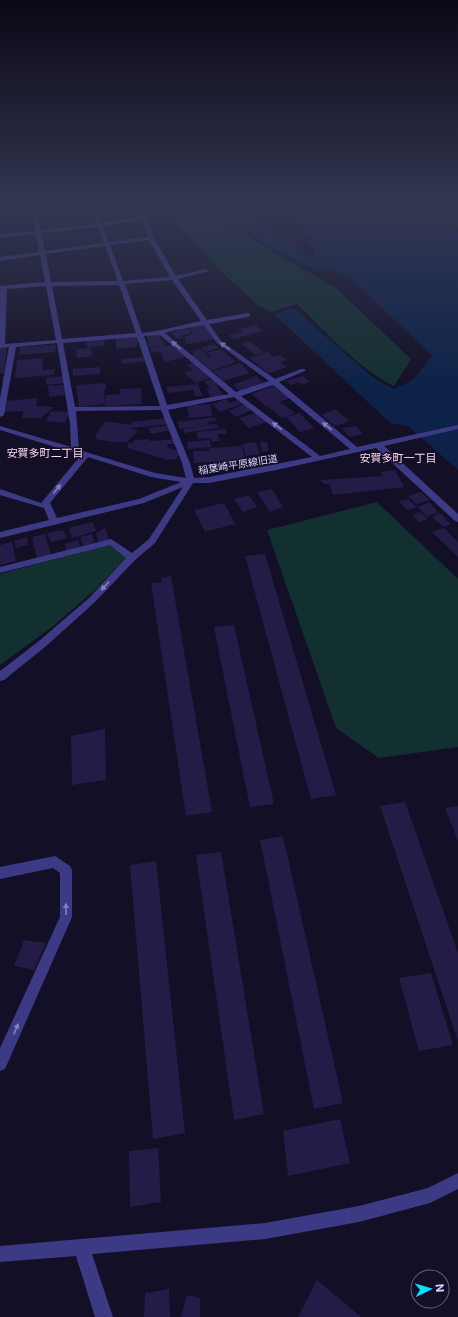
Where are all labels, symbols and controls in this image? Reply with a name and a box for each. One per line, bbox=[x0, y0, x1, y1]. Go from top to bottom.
one-way arrow bbox=[171, 341, 181, 350]
one-way arrow bbox=[219, 342, 230, 350]
one-way arrow bbox=[322, 421, 333, 430]
one-way arrow bbox=[272, 422, 283, 431]
district label: 安賀多町二丁目 bbox=[7, 446, 84, 460]
district label: 安賀多町一丁目 bbox=[360, 451, 437, 465]
street label: 稲葉崎平原線旧道 bbox=[198, 452, 278, 476]
one-way arrow bbox=[52, 484, 61, 495]
one-way arrow bbox=[100, 581, 110, 591]
one-way arrow bbox=[63, 902, 69, 915]
one-way arrow bbox=[13, 1023, 19, 1034]
north arrow bbox=[410, 1269, 450, 1309]
text: N bbox=[433, 1283, 447, 1293]

